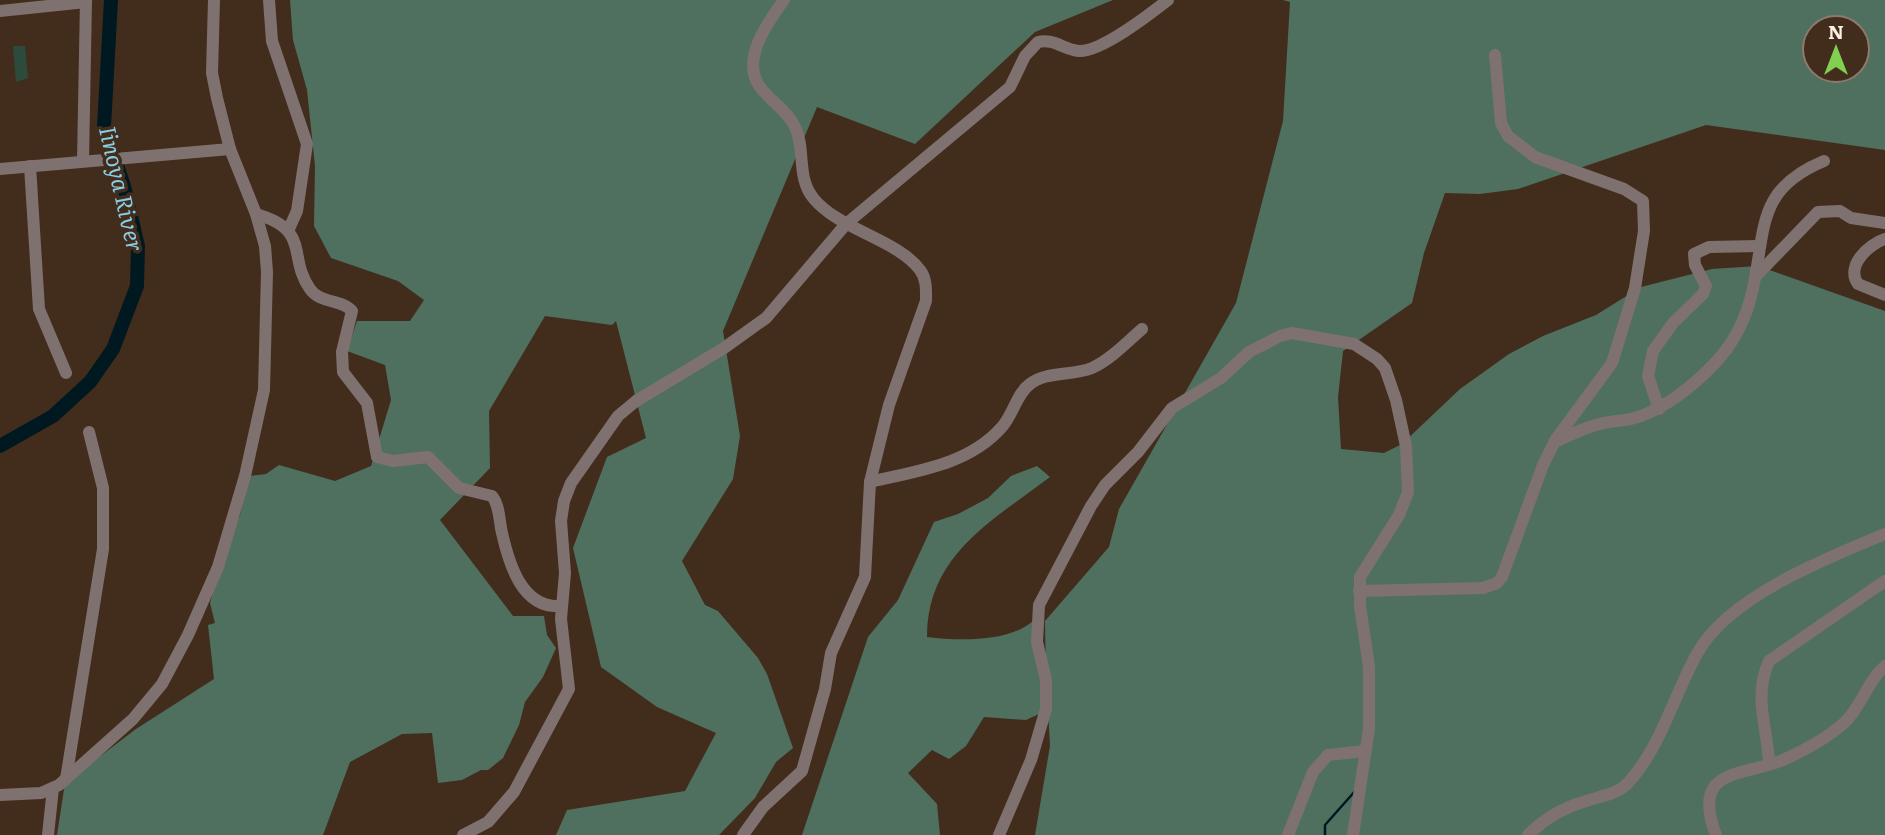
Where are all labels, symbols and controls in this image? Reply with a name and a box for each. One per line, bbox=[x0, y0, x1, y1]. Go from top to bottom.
north arrow bbox=[1801, 14, 1871, 84]
text: N bbox=[1828, 17, 1844, 45]
water label: Iinoya River bbox=[92, 122, 154, 255]

